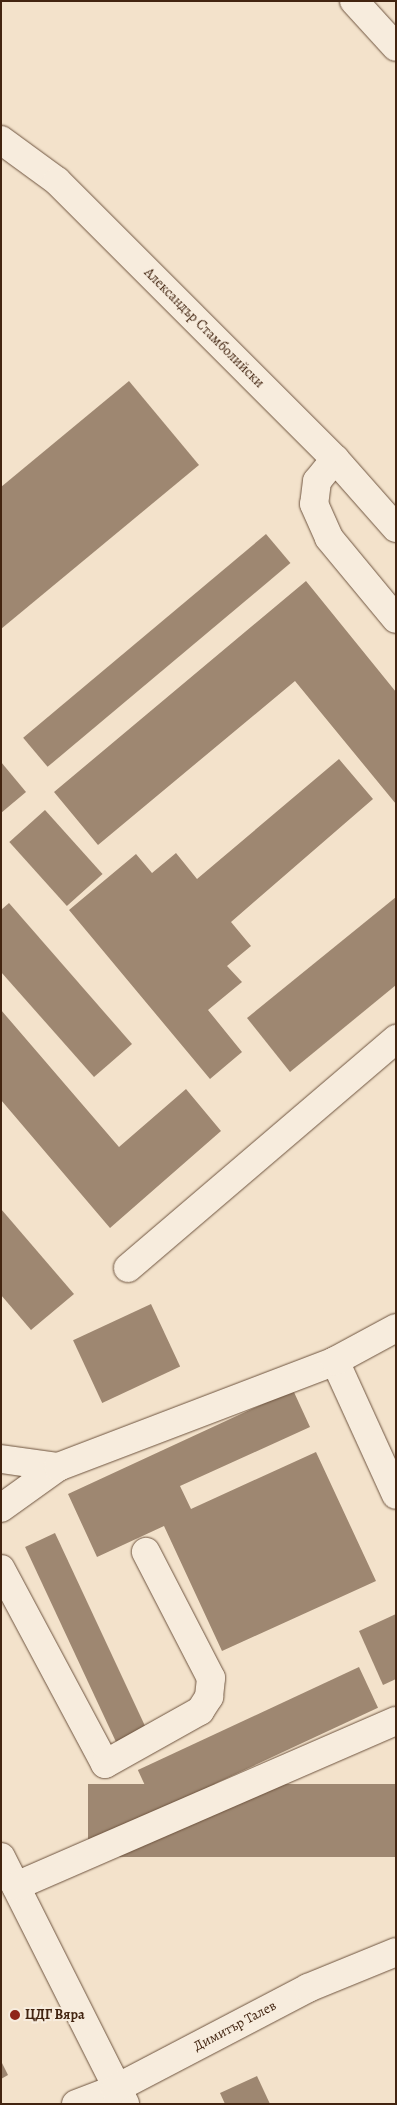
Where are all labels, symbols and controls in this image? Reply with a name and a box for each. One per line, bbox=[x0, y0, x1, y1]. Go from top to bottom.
street label: Александър Стамболийски bbox=[140, 264, 268, 392]
street label: Димитър Талев bbox=[191, 1997, 279, 2055]
place label: ЦДГ Вяра bbox=[25, 2007, 85, 2023]
marker: ЦДГ Вяра bbox=[9, 2009, 21, 2021]

